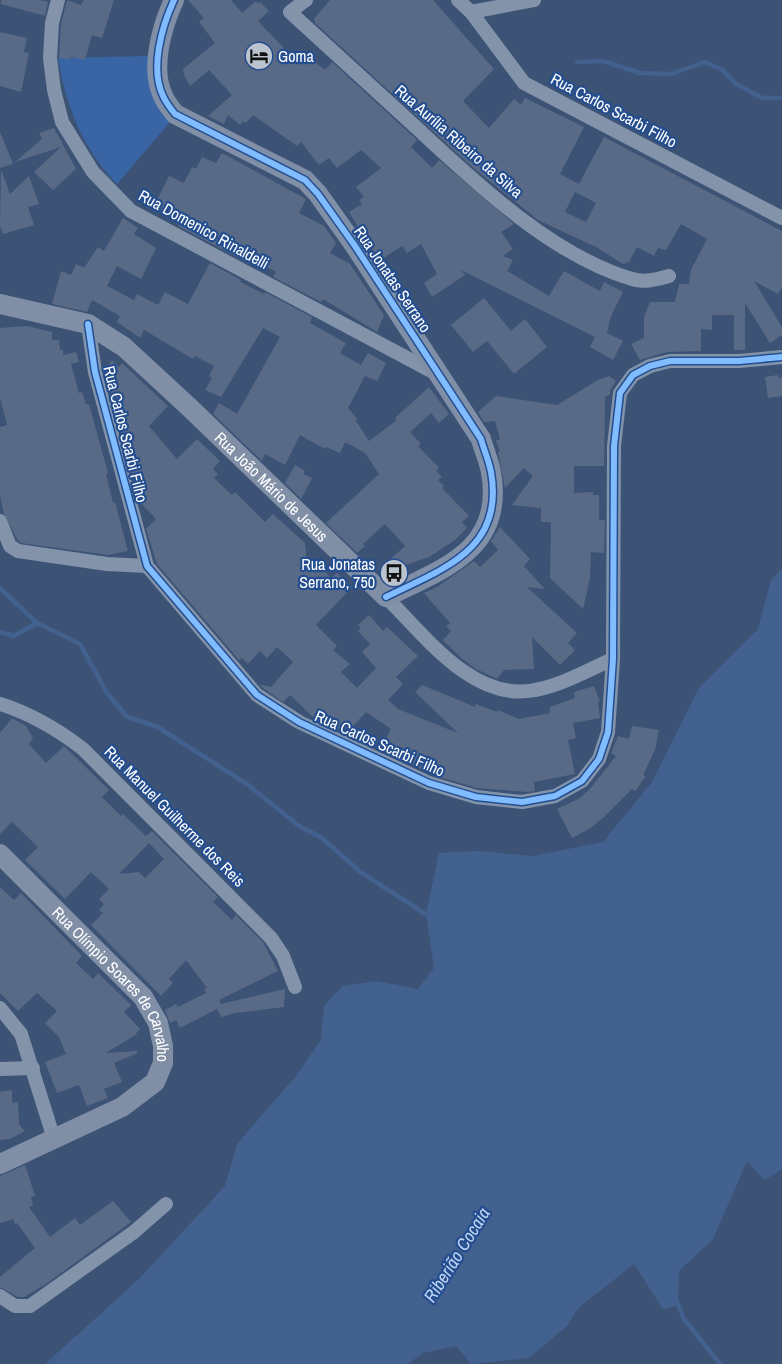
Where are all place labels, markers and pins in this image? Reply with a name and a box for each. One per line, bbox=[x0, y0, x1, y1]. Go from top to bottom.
hotel icon: Goma bbox=[244, 41, 274, 71]
place label: Goma bbox=[278, 45, 314, 67]
place label: Rua Jonatas Serrano, 750 bbox=[299, 553, 375, 593]
bus stop icon: Rua Jonatas Serrano, 750 bbox=[379, 558, 409, 588]

